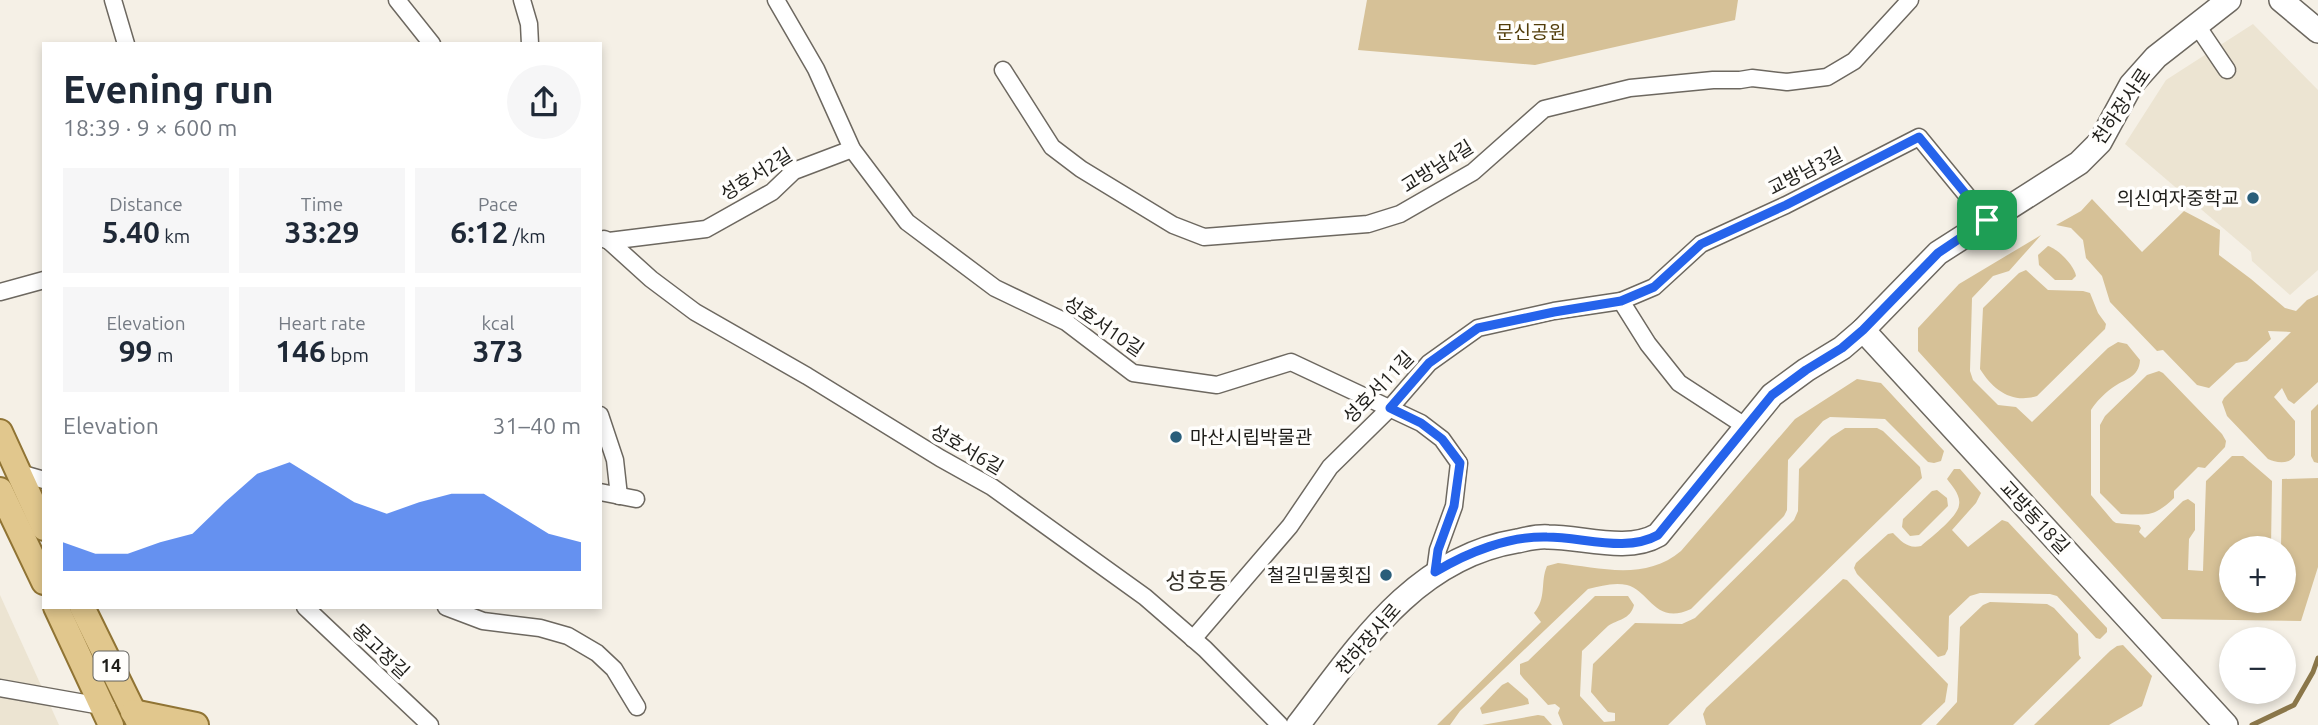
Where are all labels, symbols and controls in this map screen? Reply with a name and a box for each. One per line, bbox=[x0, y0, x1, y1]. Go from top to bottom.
park label: 문신공원 bbox=[1496, 21, 1566, 43]
street label: 천하장사로 bbox=[2087, 64, 2155, 148]
button: share bbox=[507, 65, 581, 139]
text: Evening run bbox=[63, 68, 274, 110]
text: 18:39 · 9 × 600 m bbox=[63, 115, 237, 140]
street label: 교방남4길 bbox=[1397, 135, 1477, 197]
street label: 성호서2길 bbox=[716, 143, 796, 205]
street label: 교방남3길 bbox=[1764, 143, 1846, 199]
place label: 의신여자중학교 bbox=[2117, 187, 2239, 209]
pin bbox=[1957, 190, 2017, 250]
marker: 의신여자중학교 bbox=[2245, 190, 2261, 206]
text: Distance bbox=[109, 193, 183, 215]
text: Time bbox=[301, 193, 343, 215]
text: Pace bbox=[478, 193, 518, 215]
icon: arrive bbox=[1968, 201, 2006, 239]
text: 5.40 bbox=[102, 215, 160, 249]
text: 33:29 bbox=[284, 215, 360, 249]
text: 6:12 bbox=[450, 215, 508, 249]
text: km bbox=[160, 225, 190, 247]
text: /km bbox=[508, 225, 546, 247]
street label: 성호서10길 bbox=[1060, 291, 1148, 361]
text: Elevation bbox=[106, 312, 186, 334]
text: Heart rate bbox=[278, 312, 366, 334]
text: kcal bbox=[482, 312, 514, 334]
text: 99 bbox=[119, 334, 153, 368]
text: 146 bbox=[275, 334, 326, 368]
text: 373 bbox=[473, 334, 523, 368]
text: m bbox=[153, 344, 173, 366]
text: bpm bbox=[326, 344, 369, 366]
street label: 성호서11길 bbox=[1338, 346, 1418, 428]
text: Elevation bbox=[63, 413, 159, 438]
text: 31–40 m bbox=[493, 413, 581, 438]
street label: 성호서6길 bbox=[927, 419, 1007, 479]
place label: 마산시립박물관 bbox=[1190, 426, 1312, 448]
marker: 마산시립박물관 bbox=[1168, 429, 1184, 445]
street label: 교방동18길 bbox=[1996, 476, 2074, 558]
map controls bbox=[2219, 536, 2296, 704]
button: + bbox=[2219, 536, 2296, 613]
place label: 철길민물횟집 bbox=[1267, 564, 1372, 586]
marker: 철길민물횟집 bbox=[1378, 567, 1394, 583]
district label: 성호동 bbox=[1165, 568, 1229, 593]
street label: 천하장사로 bbox=[1331, 599, 1405, 679]
street label: 몽고정길 bbox=[348, 619, 414, 683]
button: − bbox=[2219, 627, 2296, 704]
road number: 14 bbox=[94, 652, 128, 680]

